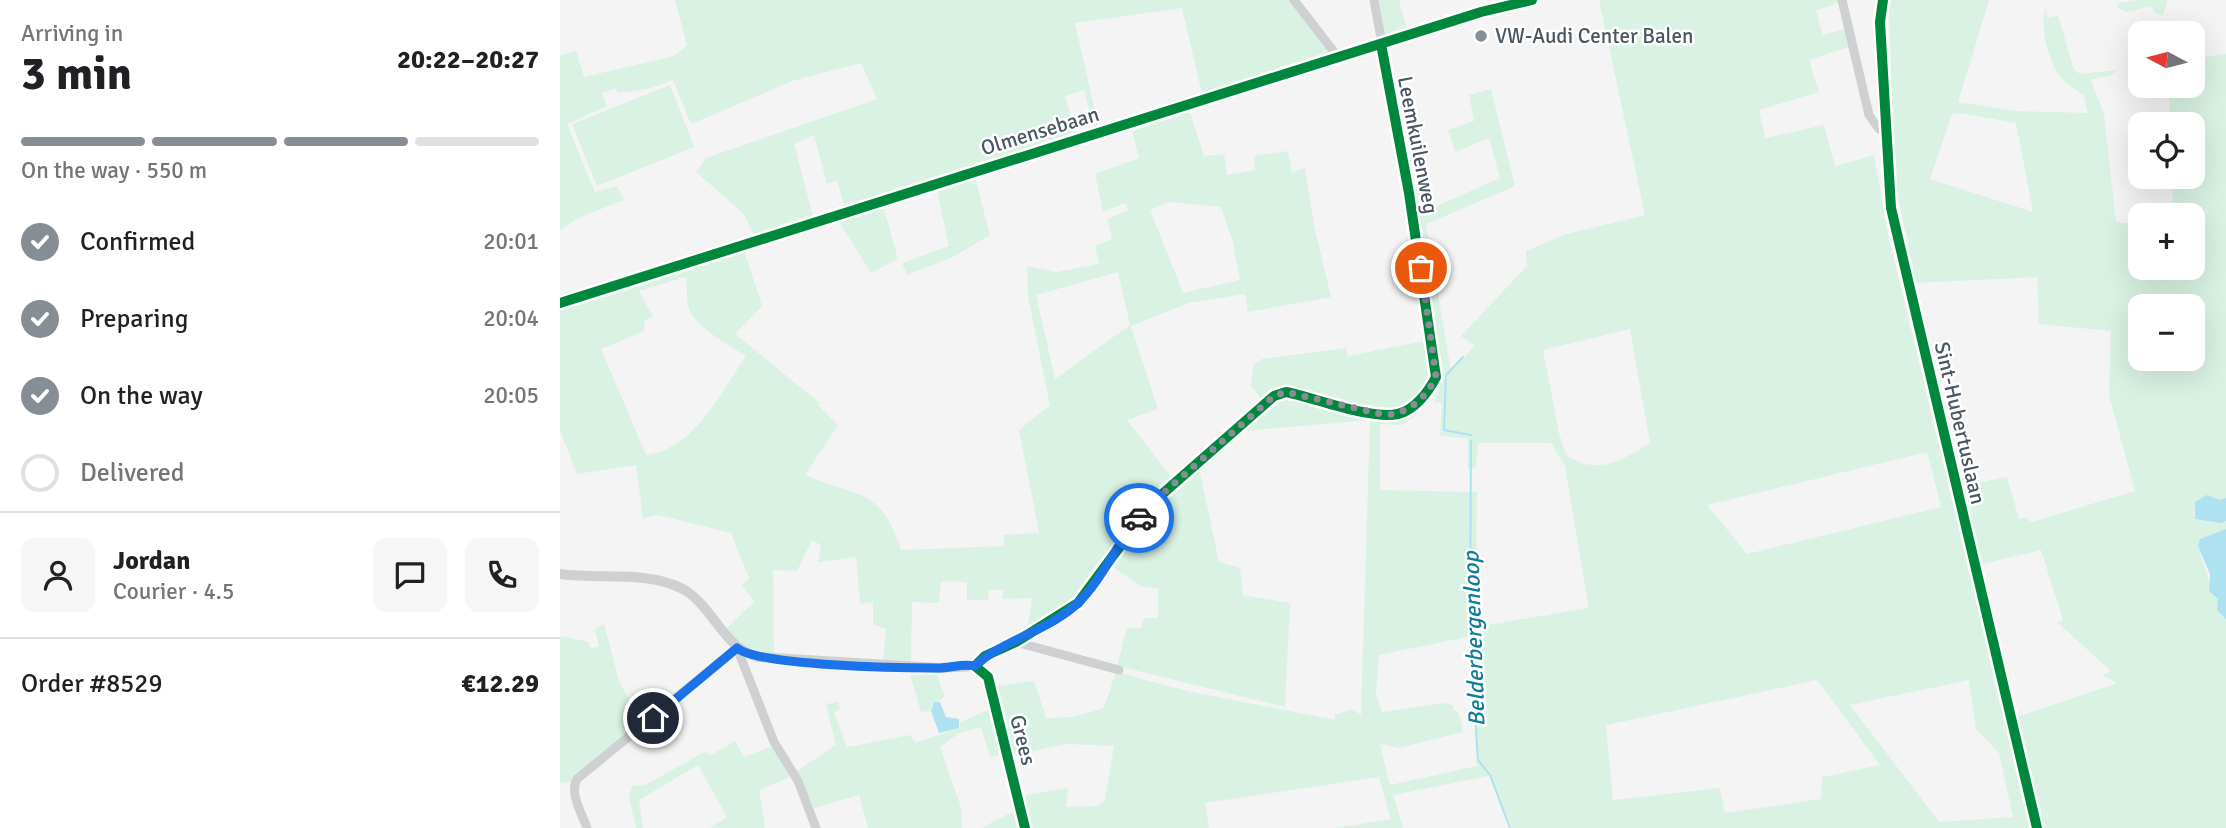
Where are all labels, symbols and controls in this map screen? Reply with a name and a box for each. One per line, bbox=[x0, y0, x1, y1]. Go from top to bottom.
text: Arriving in bbox=[21, 19, 123, 48]
north arrow bbox=[2128, 21, 2205, 98]
map controls bbox=[2128, 21, 2205, 371]
place label: VW-Audi Center Balen bbox=[1495, 23, 1694, 49]
marker: VW-Audi Center Balen bbox=[1473, 28, 1489, 44]
text: 20:22–20:27 bbox=[397, 44, 539, 76]
text: 3 min bbox=[21, 46, 132, 102]
street label: Leemkuilenweg bbox=[1392, 74, 1444, 216]
street label: Olmensebaan bbox=[978, 101, 1102, 161]
button: locate bbox=[2128, 112, 2205, 189]
text: On the way · 550 m bbox=[21, 156, 207, 185]
button: + bbox=[2128, 203, 2205, 280]
icon: check bbox=[21, 223, 59, 261]
text: Confirmed bbox=[80, 226, 195, 258]
text: 20:01 bbox=[483, 227, 539, 256]
pin bbox=[1391, 238, 1451, 298]
icon: bag bbox=[1402, 249, 1440, 287]
button: − bbox=[2128, 294, 2205, 371]
icon: check bbox=[21, 300, 59, 338]
text: Preparing bbox=[80, 303, 188, 335]
text: 20:04 bbox=[483, 304, 539, 333]
street label: Sint-Hubertuslaan bbox=[1929, 339, 1991, 507]
icon: check bbox=[21, 377, 59, 415]
text: On the way bbox=[80, 380, 203, 412]
text: 20:05 bbox=[483, 381, 539, 410]
text: Delivered bbox=[80, 457, 185, 489]
courier bbox=[1104, 483, 1174, 553]
icon: car bbox=[1120, 499, 1158, 537]
button: person bbox=[21, 538, 95, 612]
button: chat bbox=[373, 538, 447, 612]
button: phone bbox=[465, 538, 539, 612]
text: Jordan bbox=[113, 545, 190, 577]
water label: Belderbergenloop bbox=[1456, 549, 1492, 727]
text: Courier · 4.5 bbox=[113, 577, 234, 606]
text: Order #8529 bbox=[21, 668, 162, 700]
text: €12.29 bbox=[461, 668, 539, 700]
pin bbox=[623, 688, 683, 748]
icon: home bbox=[634, 699, 672, 737]
street label: Grees bbox=[1004, 712, 1042, 768]

